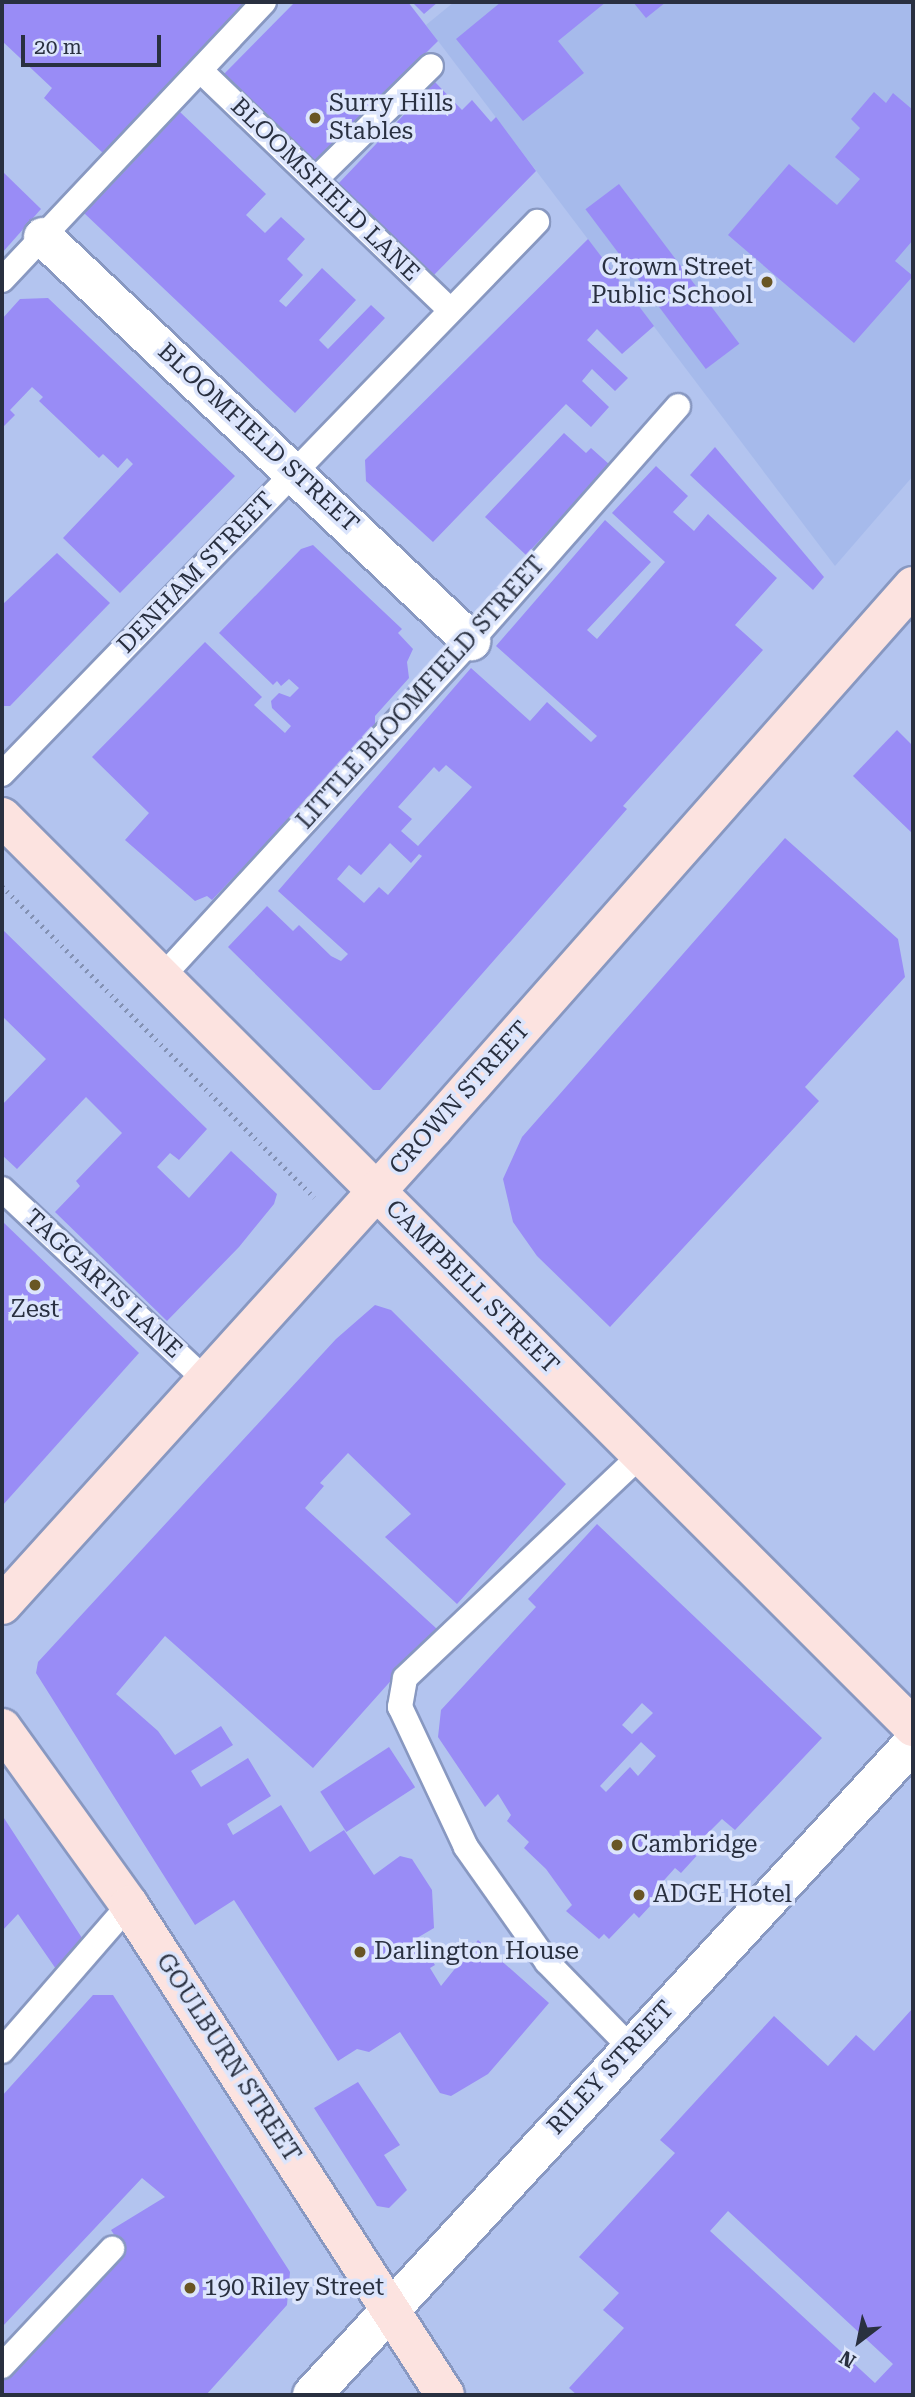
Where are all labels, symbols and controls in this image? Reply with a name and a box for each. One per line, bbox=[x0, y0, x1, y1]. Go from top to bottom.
scale bar bbox=[24, 21, 164, 65]
text: 20 m bbox=[34, 35, 82, 59]
place label: Surry Hills Stables bbox=[329, 90, 453, 146]
street label: BLOOMSFIELD LANE bbox=[225, 92, 425, 288]
marker: Surry Hills Stables bbox=[307, 110, 323, 126]
place label: Crown Street Public School bbox=[591, 254, 753, 310]
marker: Crown Street Public School bbox=[759, 274, 775, 290]
street label: BLOOMFIELD STREET bbox=[152, 337, 364, 539]
street label: DENHAM STREET bbox=[112, 486, 280, 660]
street label: LITTLE BLOOMFIELD STREET bbox=[291, 551, 551, 835]
street label: CROWN STREET bbox=[384, 1016, 536, 1180]
street label: CAMPBELL STREET bbox=[379, 1194, 565, 1380]
street label: TAGGARTS LANE bbox=[18, 1203, 188, 1365]
marker: Zest bbox=[27, 1277, 43, 1293]
place label: Zest bbox=[11, 1296, 59, 1324]
place label: Cambridge bbox=[631, 1831, 757, 1859]
marker: Cambridge bbox=[609, 1837, 625, 1853]
place label: ADGE Hotel bbox=[653, 1881, 792, 1909]
marker: ADGE Hotel bbox=[631, 1887, 647, 1903]
place label: Darlington House bbox=[374, 1938, 579, 1966]
marker: Darlington House bbox=[352, 1944, 368, 1960]
street label: GOULBURN STREET bbox=[150, 1948, 306, 2168]
street label: RILEY STREET bbox=[542, 1995, 680, 2141]
place label: 190 Riley Street bbox=[204, 2274, 384, 2302]
marker: 190 Riley Street bbox=[182, 2280, 198, 2296]
north arrow bbox=[824, 2306, 894, 2376]
text: N bbox=[835, 2346, 860, 2373]

